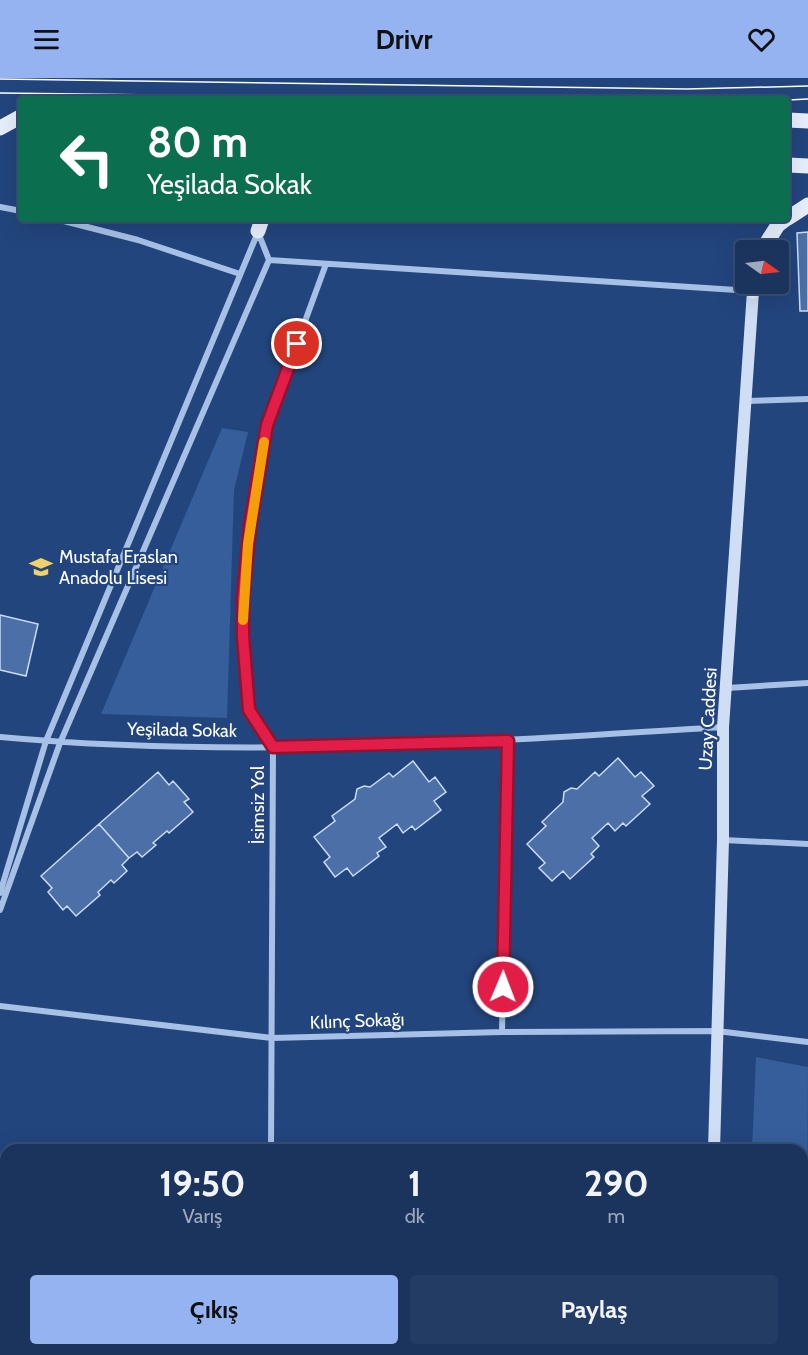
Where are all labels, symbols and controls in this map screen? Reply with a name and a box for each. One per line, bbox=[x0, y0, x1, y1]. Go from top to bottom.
icon: menu bbox=[30, 23, 63, 56]
text: Drivr bbox=[376, 23, 432, 56]
icon: heart bbox=[745, 23, 778, 56]
text: 80 m bbox=[147, 116, 248, 168]
icon: left bbox=[48, 120, 126, 198]
text: Yeşilada Sokak bbox=[147, 168, 312, 201]
north arrow bbox=[735, 240, 789, 294]
map controls bbox=[735, 240, 789, 294]
pin bbox=[271, 318, 322, 369]
icon: arrive bbox=[280, 327, 313, 360]
place label: Mustafa Eraslan Anadolu Lisesi bbox=[59, 546, 178, 589]
school or university icon: Mustafa Eraslan Anadolu Lisesi bbox=[28, 554, 54, 580]
street label: Uzay Caddesi bbox=[694, 667, 722, 771]
street label: Yeşilada Sokak bbox=[126, 718, 238, 742]
street label: İsimsiz Yol bbox=[247, 765, 269, 844]
position arrow bbox=[471, 955, 535, 1019]
street label: Kılınç Sokağı bbox=[309, 1008, 405, 1034]
text: 19:50 bbox=[159, 1161, 246, 1205]
text: 1 bbox=[408, 1161, 421, 1205]
text: 290 bbox=[584, 1161, 649, 1205]
text: Varış bbox=[182, 1204, 222, 1228]
text: dk bbox=[405, 1204, 425, 1228]
text: m bbox=[608, 1204, 625, 1228]
button: Çıkış bbox=[30, 1275, 398, 1344]
button: Paylaş bbox=[410, 1275, 778, 1344]

